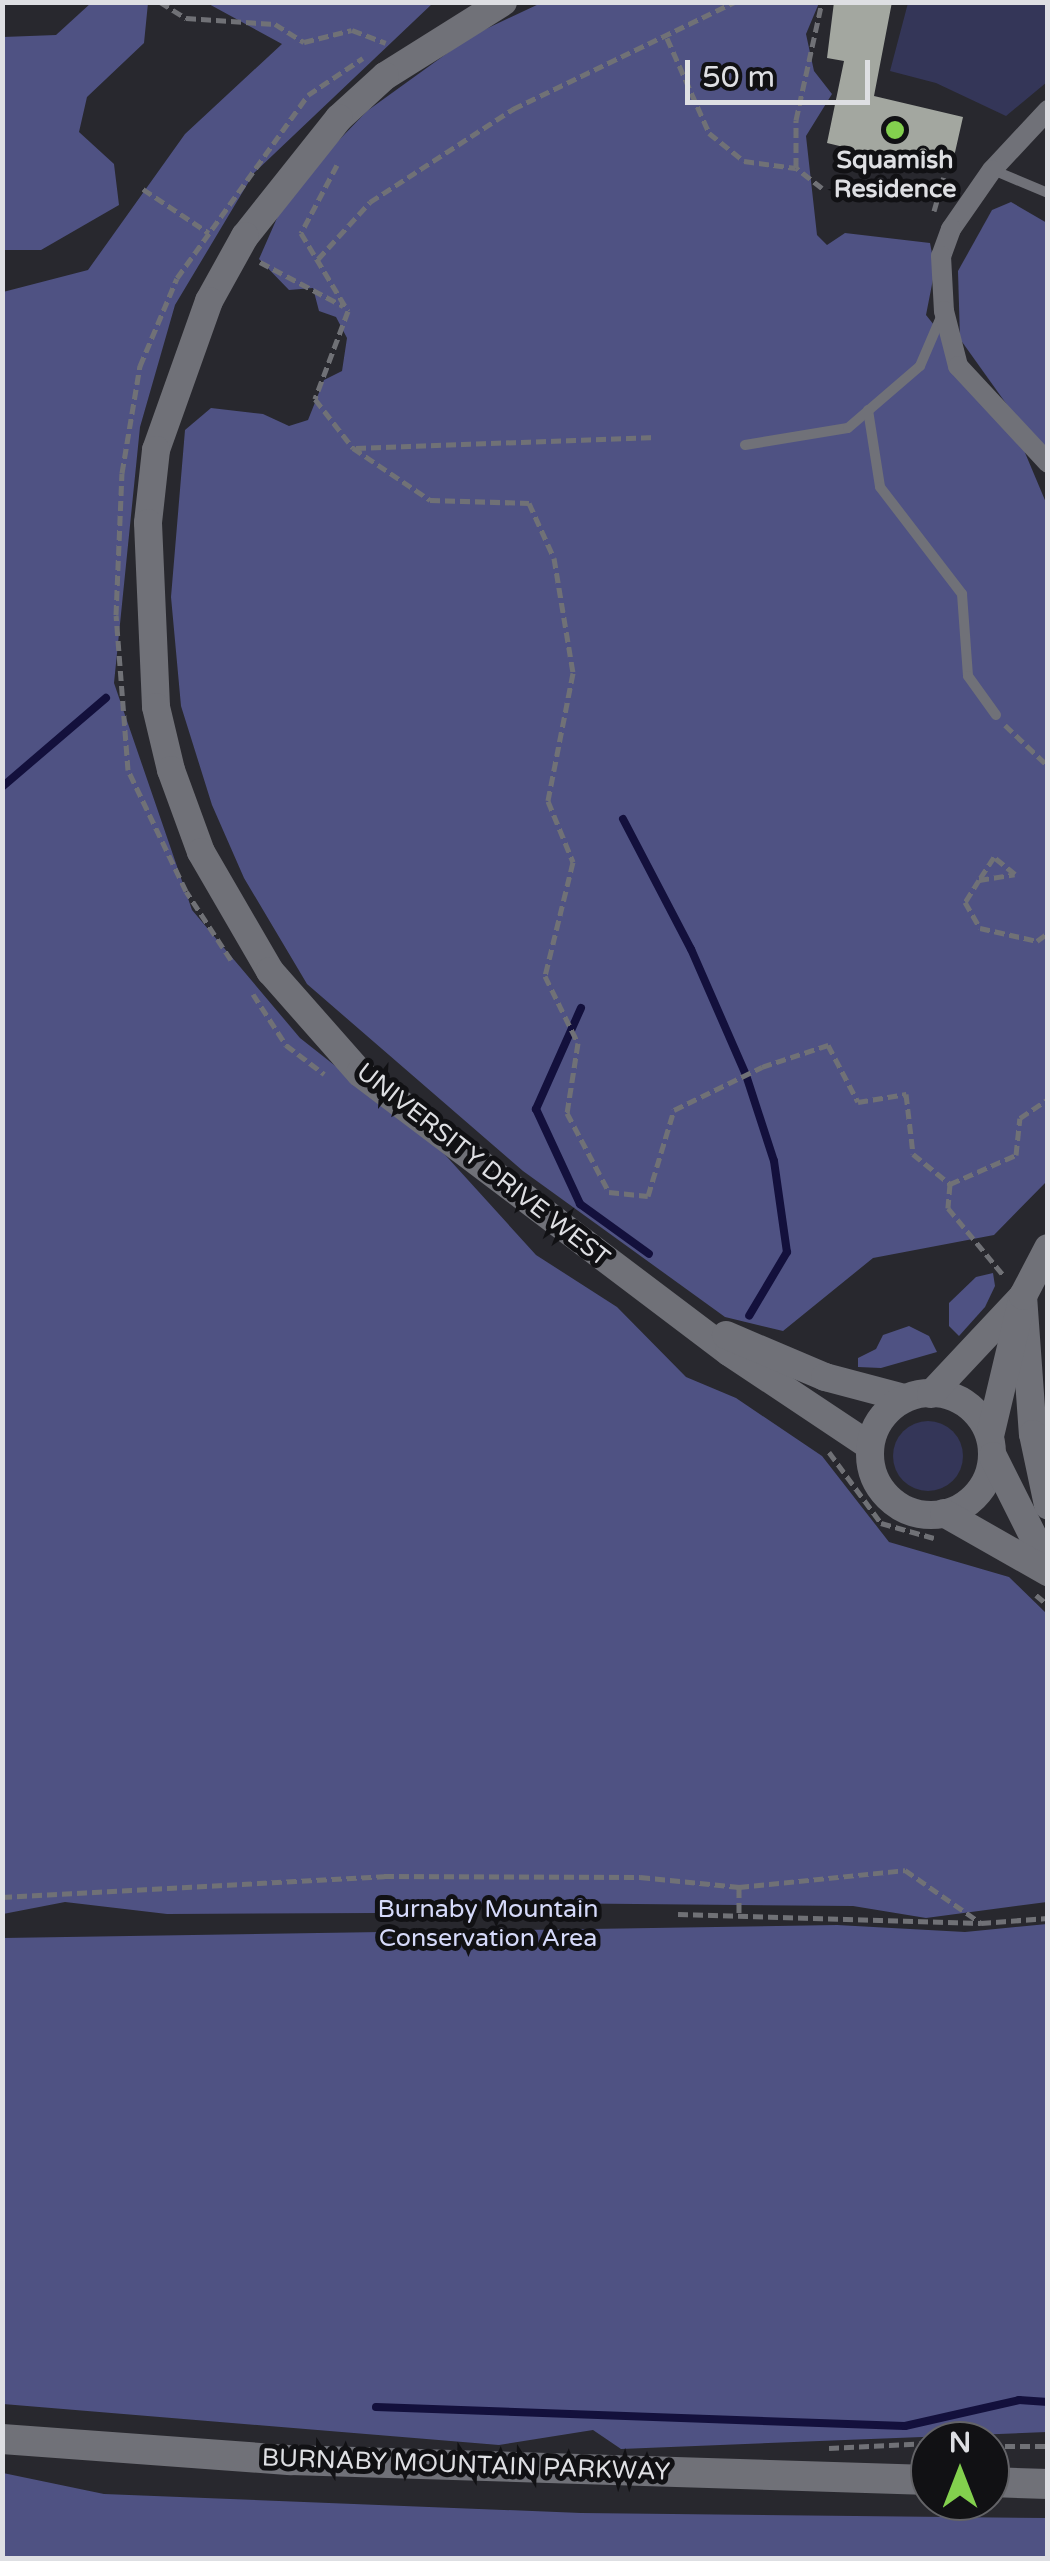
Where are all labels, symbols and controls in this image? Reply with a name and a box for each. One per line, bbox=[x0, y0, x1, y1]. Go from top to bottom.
scale bar bbox=[690, 40, 875, 102]
text: 50 m bbox=[702, 59, 775, 96]
marker: Squamish Residence bbox=[884, 119, 906, 141]
place label: Squamish Residence bbox=[834, 146, 956, 205]
street label: UNIVERSITY DRIVE WEST bbox=[350, 1057, 616, 1273]
park label: Burnaby Mountain Conservation Area bbox=[378, 1895, 598, 1954]
north arrow bbox=[910, 2421, 1010, 2521]
text: N bbox=[949, 2426, 971, 2460]
street label: BURNABY MOUNTAIN PARKWAY bbox=[261, 2443, 671, 2487]

